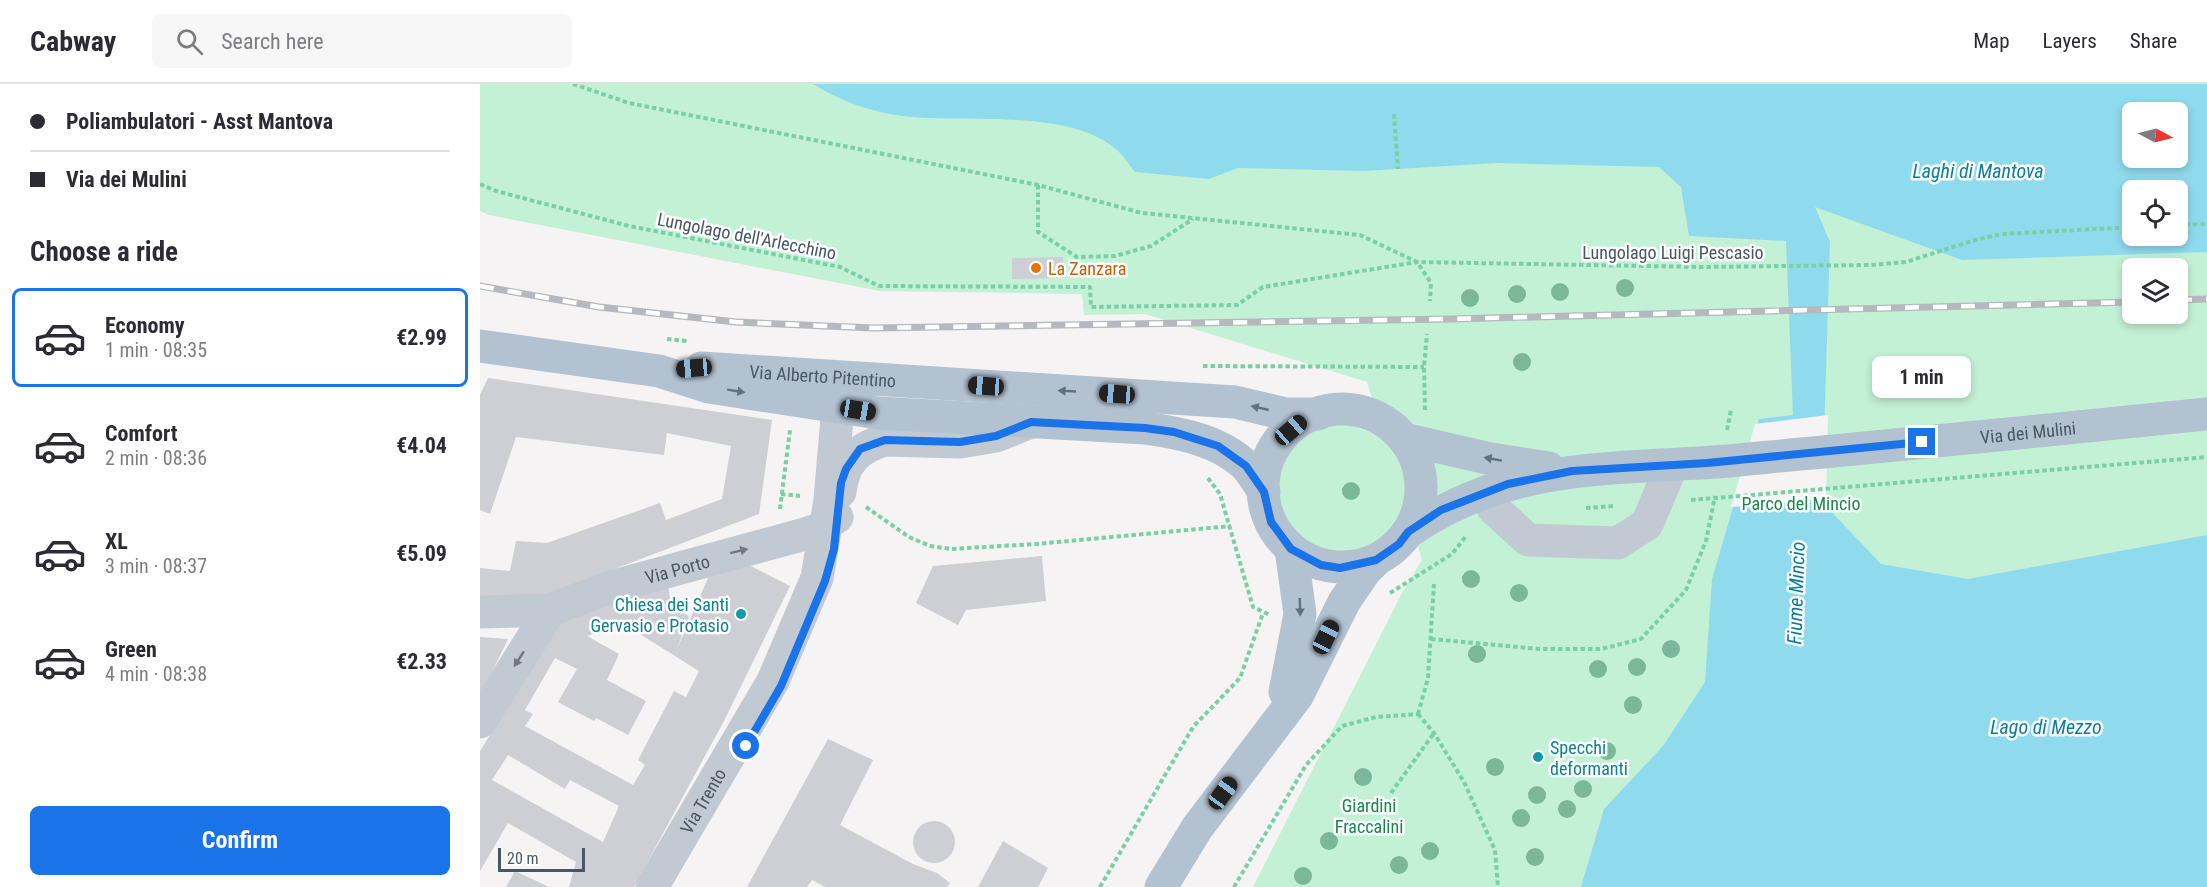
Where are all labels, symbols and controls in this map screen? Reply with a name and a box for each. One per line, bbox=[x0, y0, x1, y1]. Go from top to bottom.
search box bbox=[152, 14, 572, 68]
text: Cabway bbox=[30, 25, 116, 58]
icon: search bbox=[173, 25, 206, 58]
text: Search here bbox=[221, 29, 324, 54]
text: Map bbox=[1973, 29, 2010, 53]
text: Layers bbox=[2043, 29, 2097, 53]
text: Share bbox=[2130, 29, 2177, 53]
north arrow bbox=[2122, 102, 2188, 168]
map controls bbox=[2122, 102, 2188, 324]
text: Poliambulatori - Asst Mantova bbox=[66, 109, 333, 134]
water label: Laghi di Mantova bbox=[1912, 159, 2044, 183]
text: Via dei Mulini bbox=[66, 167, 187, 192]
button: locate bbox=[2122, 180, 2188, 246]
street label: Lungolago dell'Arlecchino bbox=[656, 208, 838, 264]
text: Choose a ride bbox=[30, 236, 178, 268]
street label: Lungolago Luigi Pescasio bbox=[1582, 242, 1764, 263]
place label: La Zanzara bbox=[1048, 258, 1126, 279]
button: layers bbox=[2122, 258, 2188, 324]
marker: La Zanzara bbox=[1029, 261, 1043, 275]
icon: car bbox=[33, 311, 87, 365]
text: Economy bbox=[105, 313, 185, 338]
text: €2.99 bbox=[396, 325, 447, 350]
text: 1 min · 08:35 bbox=[105, 338, 207, 362]
callout: 1 min bbox=[1872, 355, 1972, 397]
car bbox=[675, 357, 713, 379]
street label: Via Alberto Pitentino bbox=[749, 361, 897, 391]
text: 1 min bbox=[1899, 365, 1944, 389]
car bbox=[967, 376, 1005, 396]
car bbox=[1098, 384, 1136, 404]
one-way arrow bbox=[727, 386, 746, 395]
one-way arrow bbox=[1057, 387, 1076, 396]
car bbox=[839, 398, 877, 422]
one-way arrow bbox=[1250, 403, 1269, 412]
car bbox=[1272, 411, 1310, 449]
street label: Via dei Mulini bbox=[1979, 417, 2077, 447]
icon: car bbox=[33, 419, 87, 473]
text: Comfort bbox=[105, 421, 178, 446]
route end bbox=[1908, 428, 1935, 455]
text: €4.04 bbox=[396, 433, 447, 458]
text: 2 min · 08:36 bbox=[105, 446, 207, 470]
one-way arrow bbox=[1484, 455, 1503, 464]
park label: Parco del Mincio bbox=[1742, 493, 1860, 514]
icon: car bbox=[33, 527, 87, 581]
text: XL bbox=[105, 529, 128, 554]
text: €5.09 bbox=[396, 541, 447, 566]
water label: Fiume Mincio bbox=[1782, 541, 1810, 645]
one-way arrow bbox=[730, 545, 749, 555]
street label: Via Porto bbox=[643, 550, 712, 588]
text: 3 min · 08:37 bbox=[105, 554, 207, 578]
place label: Chiesa dei Santi Gervasio e Protasio bbox=[590, 594, 729, 636]
one-way arrow bbox=[1295, 597, 1305, 616]
marker: Chiesa dei Santi Gervasio e Protasio bbox=[734, 607, 748, 621]
car bbox=[1310, 617, 1342, 657]
icon: car bbox=[33, 635, 87, 689]
text: Green bbox=[105, 637, 157, 662]
text: €2.33 bbox=[396, 649, 447, 674]
one-way arrow bbox=[514, 651, 525, 667]
text: 4 min · 08:38 bbox=[105, 662, 207, 686]
water label: Lago di Mezzo bbox=[1990, 715, 2102, 739]
route start bbox=[732, 732, 759, 759]
place label: Specchi deformanti bbox=[1550, 737, 1628, 779]
marker: Specchi deformanti bbox=[1531, 750, 1545, 764]
street label: Via Trento bbox=[675, 764, 730, 837]
car bbox=[1205, 773, 1241, 813]
park label: Giardini Fraccalini bbox=[1335, 795, 1403, 837]
button: Confirm bbox=[30, 806, 450, 875]
scale bar bbox=[498, 845, 585, 872]
text: 20 m bbox=[507, 849, 539, 868]

